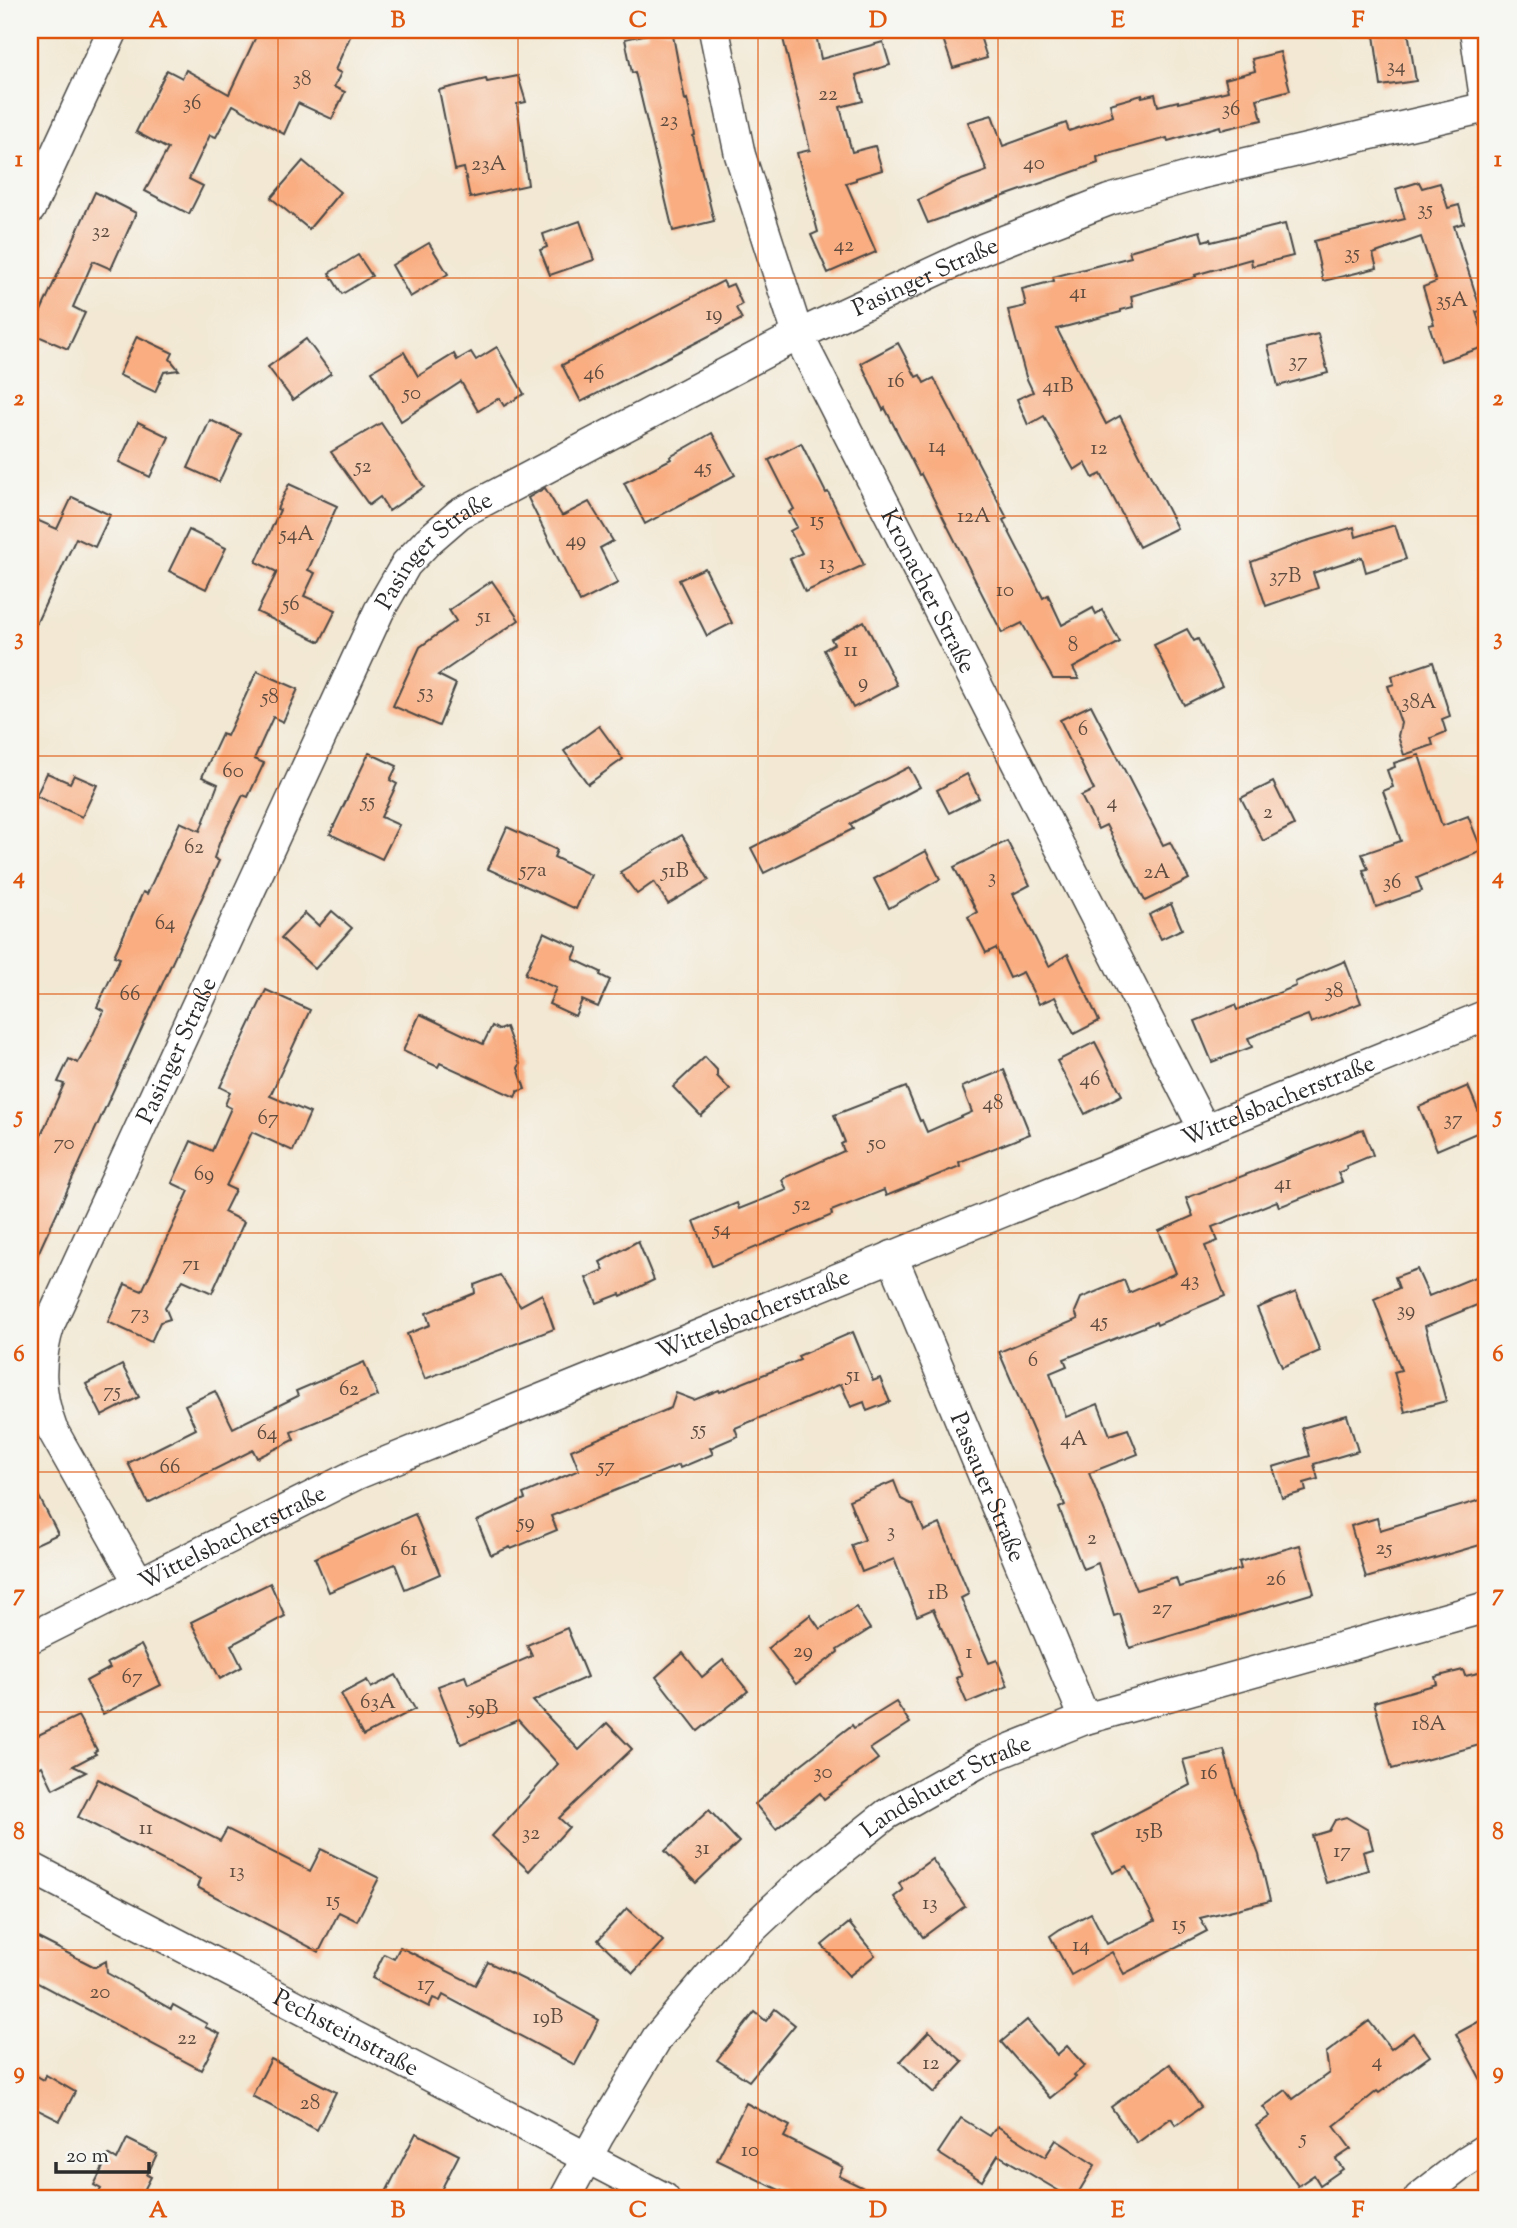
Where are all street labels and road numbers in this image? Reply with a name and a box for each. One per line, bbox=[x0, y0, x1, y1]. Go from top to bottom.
street label: Pasinger Straße bbox=[847, 230, 1004, 326]
street label: Pasinger Straße bbox=[368, 484, 499, 617]
street label: Kronacher Straße bbox=[871, 504, 983, 680]
street label: Pasinger Straße bbox=[129, 972, 227, 1130]
street label: Wittelsbacherstraße bbox=[1177, 1047, 1380, 1156]
street label: Wittelsbacherstraße bbox=[652, 1261, 855, 1370]
street label: Passauer Straße bbox=[940, 1407, 1033, 1568]
street label: Wittelsbacherstraße bbox=[133, 1477, 332, 1600]
street label: Landshuter Straße bbox=[854, 1727, 1037, 1847]
street label: Pechsteinstraße bbox=[267, 1982, 424, 2086]

